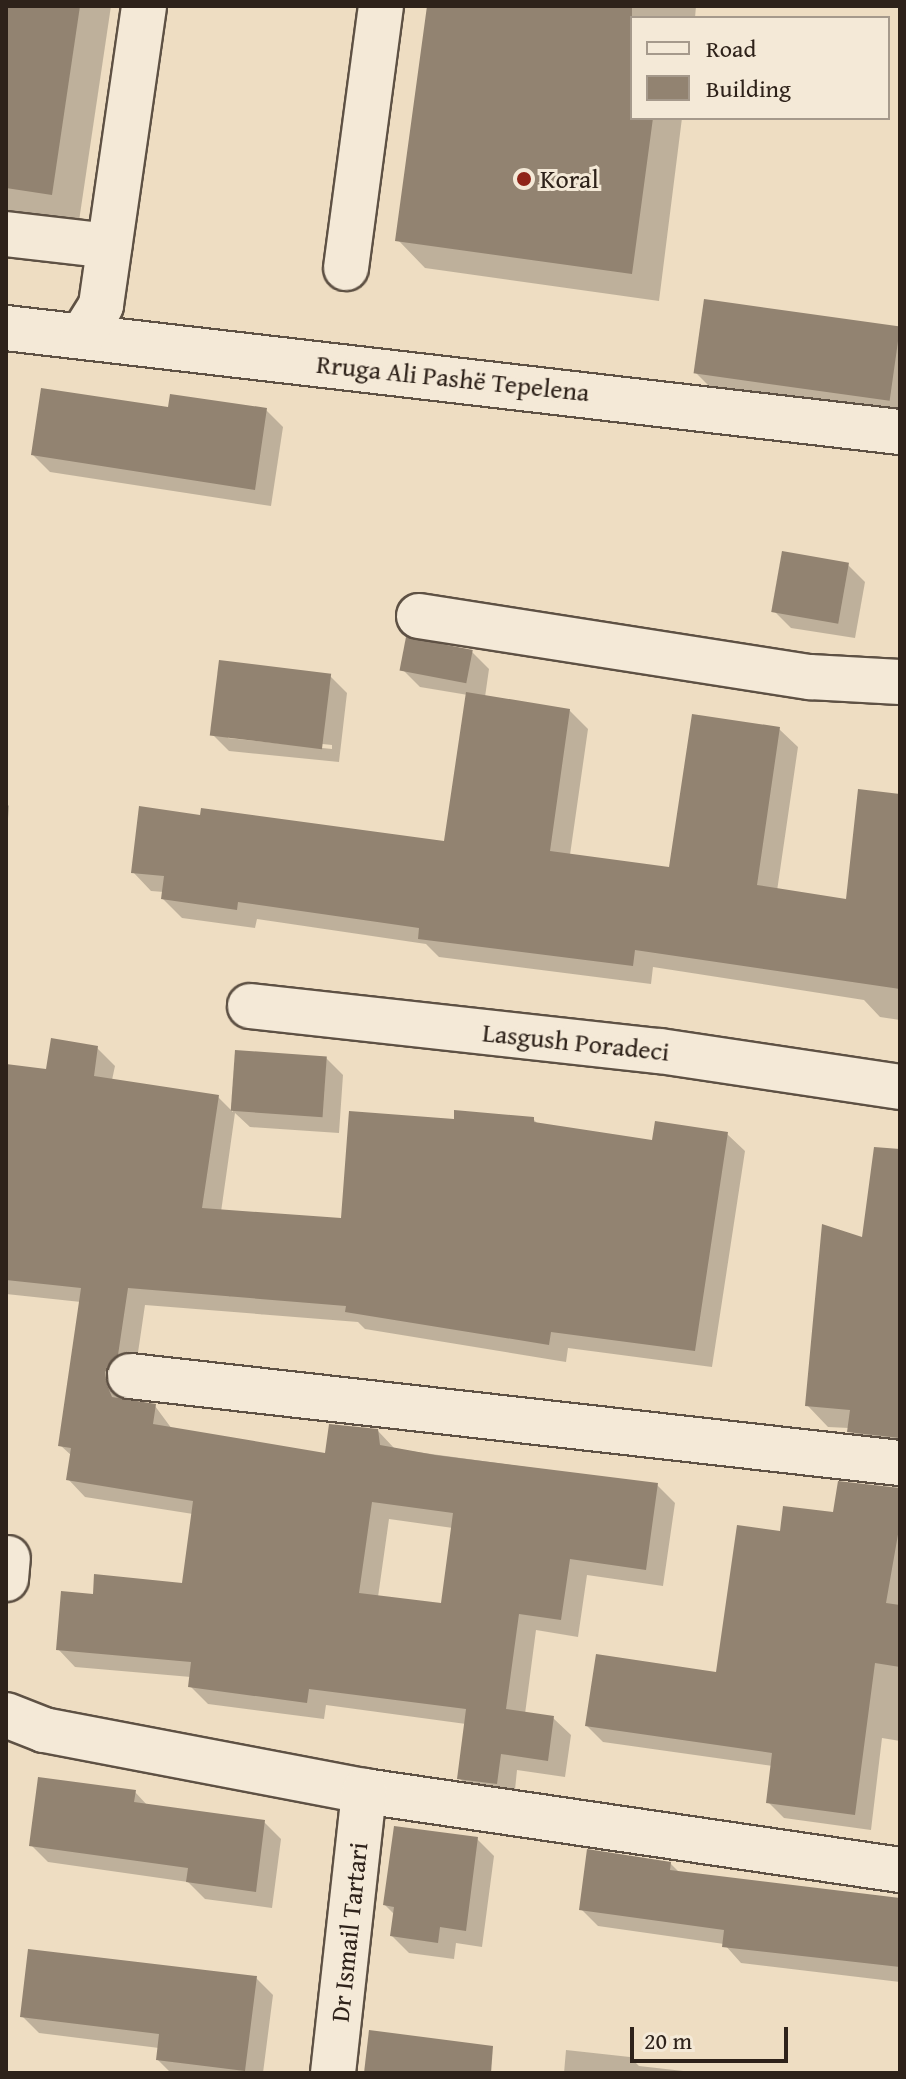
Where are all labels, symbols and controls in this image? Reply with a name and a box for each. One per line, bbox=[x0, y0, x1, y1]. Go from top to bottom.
legend bbox=[630, 16, 890, 120]
text: Road bbox=[706, 31, 756, 66]
text: Building bbox=[706, 71, 791, 106]
place label: Koral bbox=[540, 163, 599, 195]
marker: Koral bbox=[515, 170, 533, 188]
street label: Rruga Ali Pashë Tepelena bbox=[315, 348, 591, 408]
street label: Lasgush Poradeci bbox=[481, 1017, 671, 1067]
street label: Dr Ismail Tartari bbox=[324, 1841, 374, 2023]
scale bar bbox=[634, 2011, 792, 2061]
text: 20 m bbox=[644, 2023, 692, 2058]

